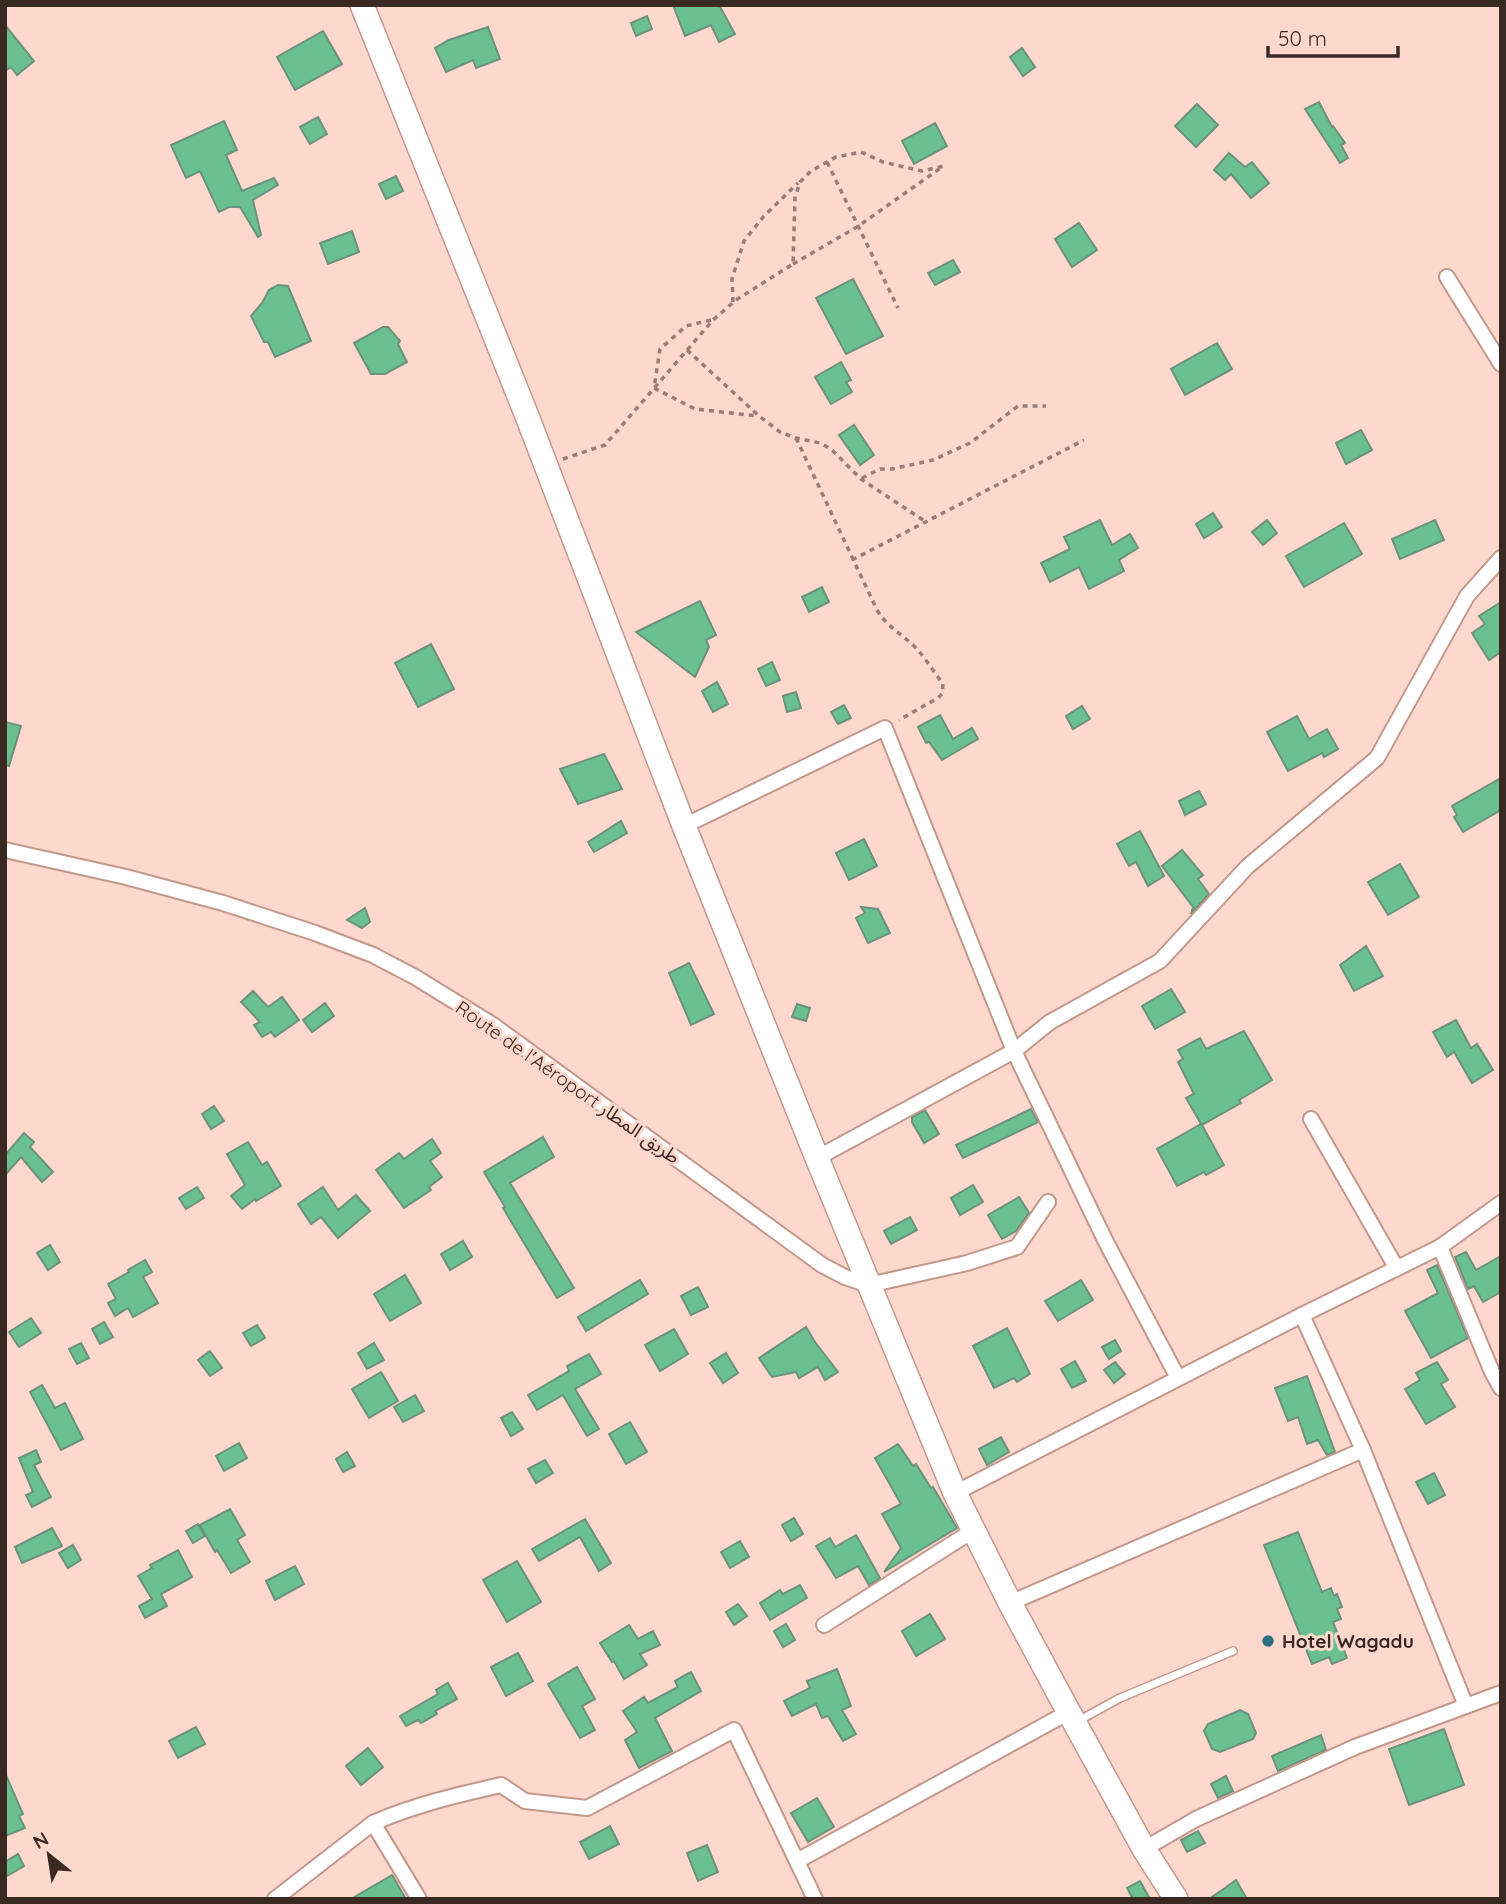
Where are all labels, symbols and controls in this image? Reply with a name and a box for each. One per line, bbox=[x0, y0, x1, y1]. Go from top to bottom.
scale bar bbox=[1268, 14, 1398, 58]
text: 50 m bbox=[1278, 25, 1327, 51]
street label: Route de l'Aéroport طريق المطار bbox=[451, 995, 685, 1169]
place label: Hotel Wagadu bbox=[1282, 1629, 1414, 1653]
marker: Hotel Wagadu bbox=[1260, 1633, 1276, 1649]
north arrow bbox=[14, 1820, 84, 1890]
text: N bbox=[28, 1826, 53, 1854]

